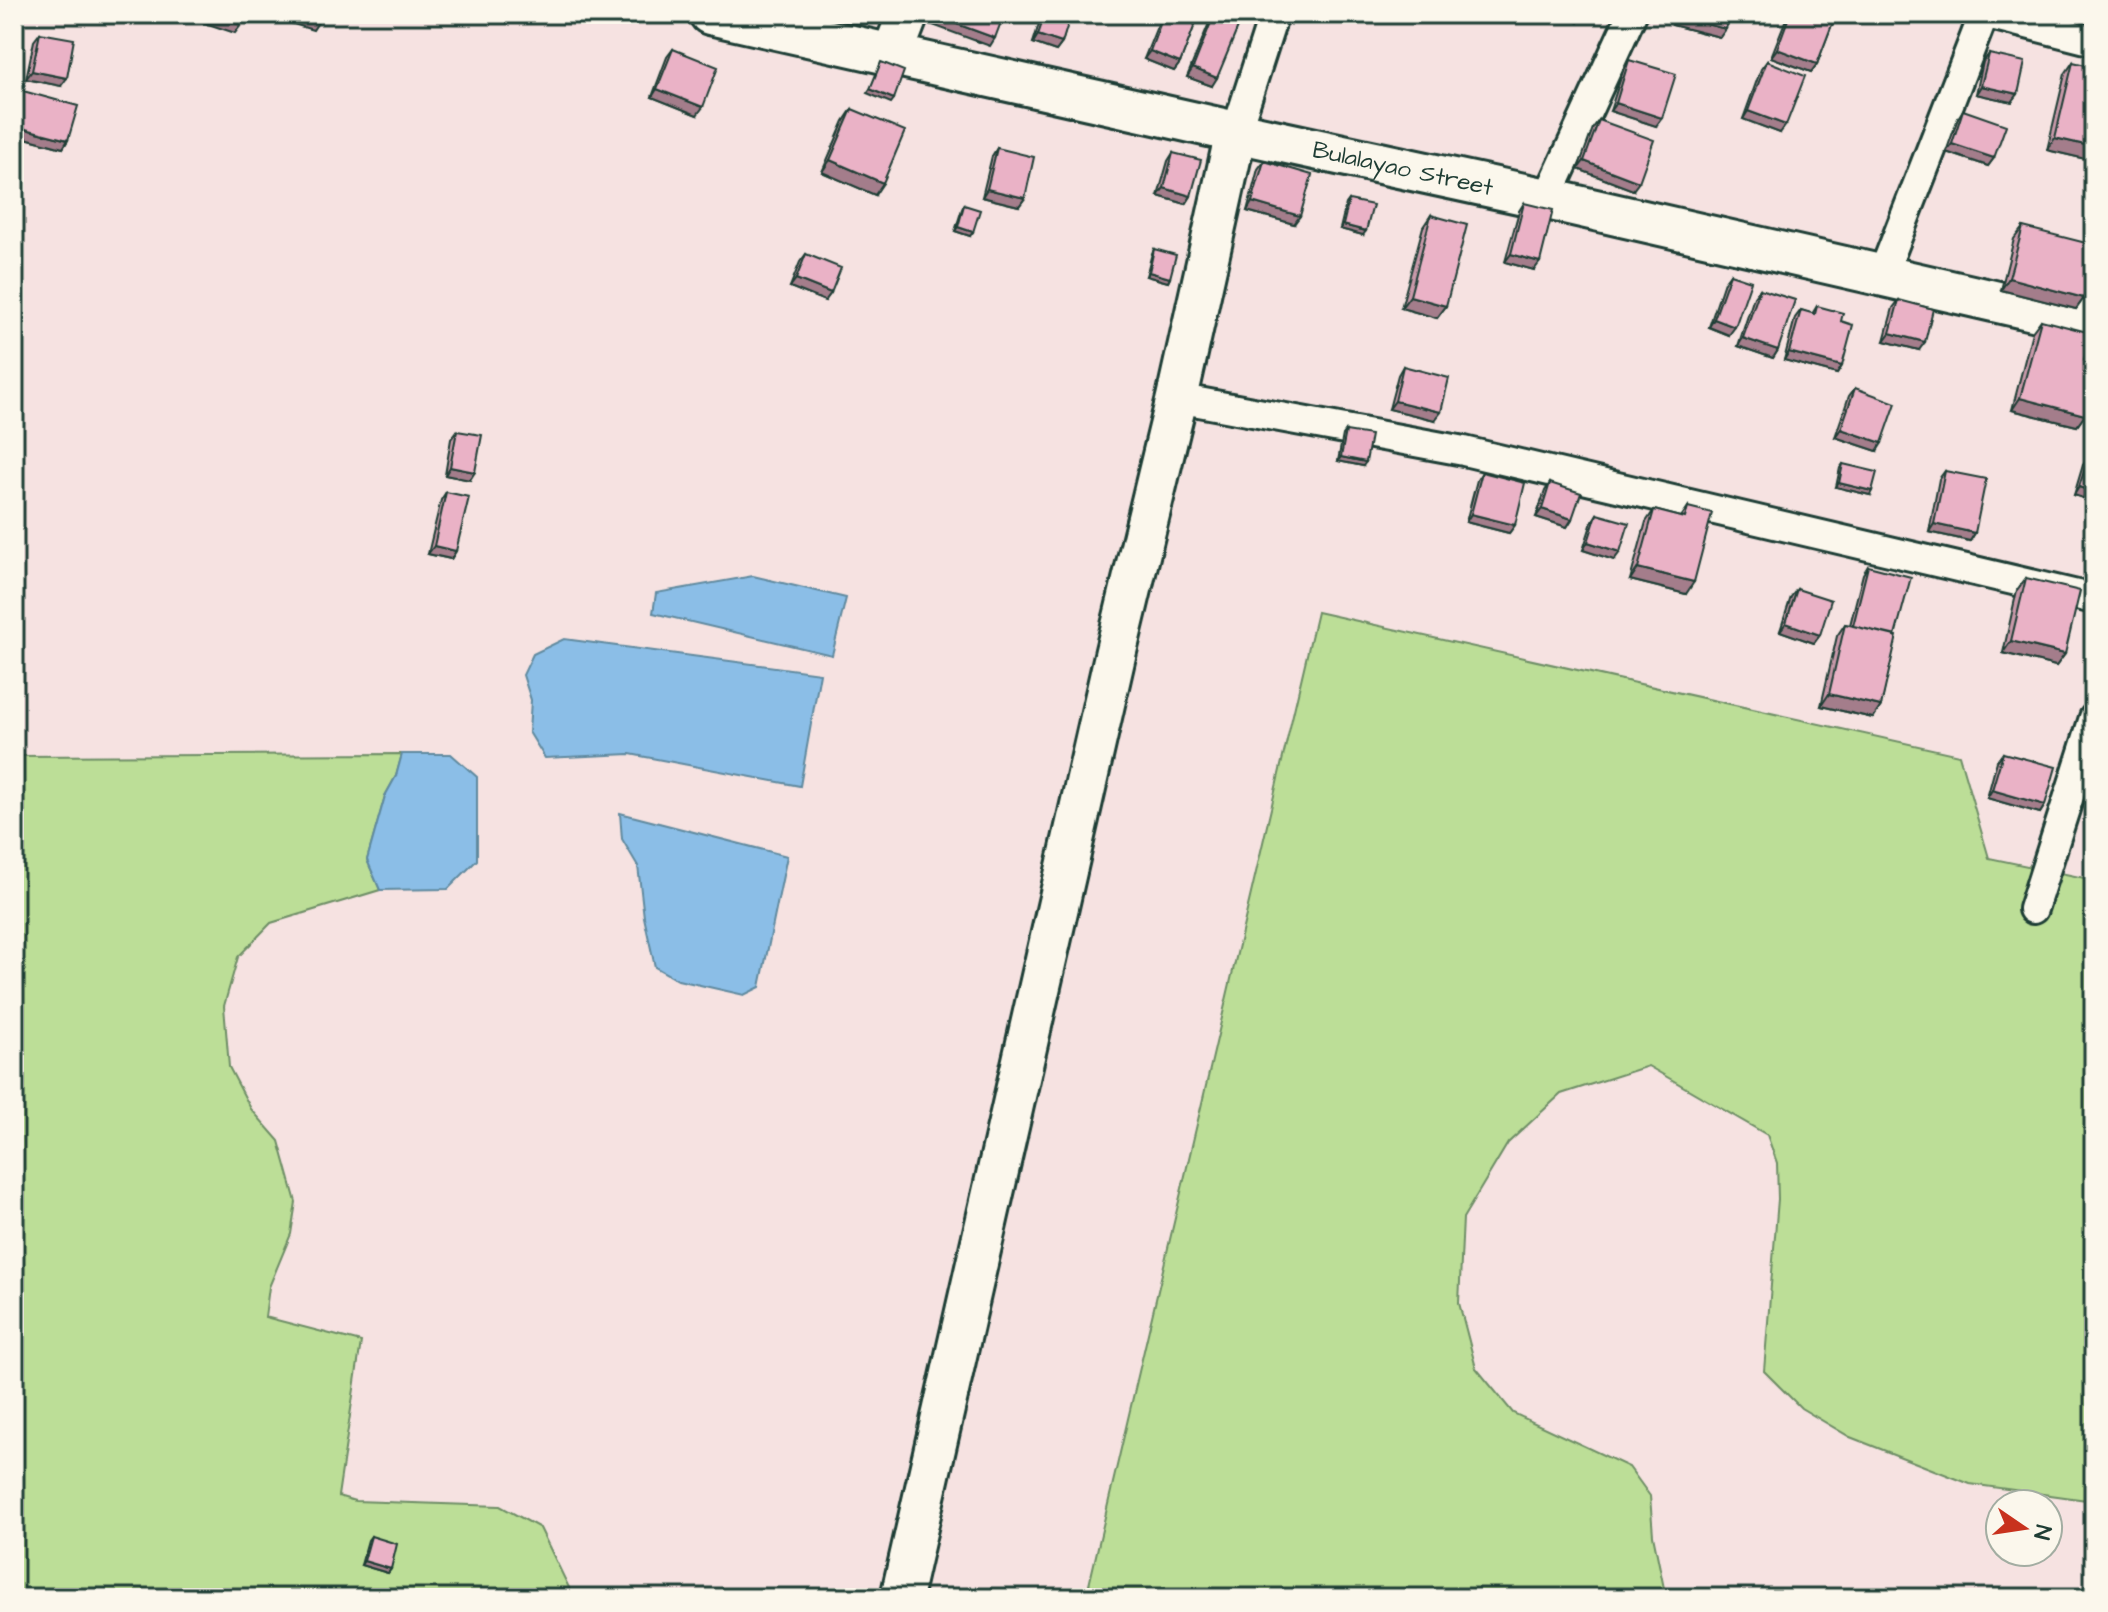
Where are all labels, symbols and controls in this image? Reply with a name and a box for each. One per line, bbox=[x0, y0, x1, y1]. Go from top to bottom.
street label: Bulalayao Street bbox=[1309, 133, 1497, 205]
north arrow bbox=[1984, 1488, 2064, 1568]
text: N bbox=[2025, 1522, 2059, 1543]

